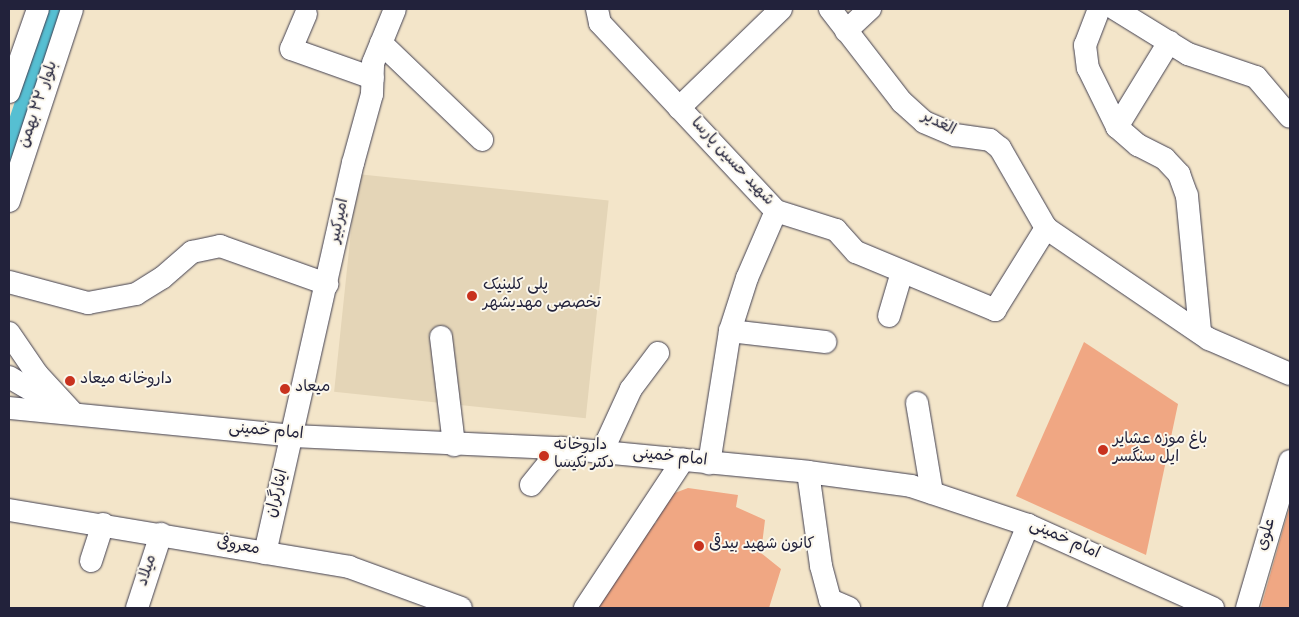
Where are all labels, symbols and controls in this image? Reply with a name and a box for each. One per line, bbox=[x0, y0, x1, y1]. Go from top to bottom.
street label: بلوار ۲۲ بهمن bbox=[16, 59, 64, 151]
street label: الغدیر bbox=[918, 108, 958, 142]
street label: شهید حسین پارسا bbox=[685, 115, 777, 211]
street label: امیرکبیر bbox=[327, 197, 355, 245]
place label: پلی کلینیک تخصصی مهدیشهر bbox=[483, 277, 601, 315]
marker: پلی کلینیک تخصصی مهدیشهر bbox=[465, 289, 479, 303]
place label: داروخانه میعاد bbox=[80, 371, 172, 391]
marker: داروخانه میعاد bbox=[64, 375, 76, 387]
place label: میعاد bbox=[295, 379, 330, 399]
marker: میعاد bbox=[279, 383, 291, 395]
street label: امام خمینی bbox=[228, 420, 304, 446]
place label: باغ موزه عشایر ایل سنگسر bbox=[1113, 431, 1207, 469]
place label: داروخانه دکتر نکیسا bbox=[554, 437, 614, 475]
marker: باغ موزه عشایر ایل سنگسر bbox=[1097, 444, 1109, 456]
street label: امام خمینی bbox=[632, 446, 708, 472]
marker: داروخانه دکتر نکیسا bbox=[538, 450, 550, 462]
street label: ایثارگران bbox=[264, 468, 294, 520]
street label: علوی bbox=[1254, 516, 1282, 554]
street label: امام خمینی bbox=[1026, 517, 1102, 565]
street label: معروفی bbox=[215, 535, 261, 561]
place label: کانون شهید بیدقی bbox=[709, 536, 815, 556]
marker: کانون شهید بیدقی bbox=[693, 540, 705, 552]
street label: میلاد bbox=[135, 553, 163, 589]

